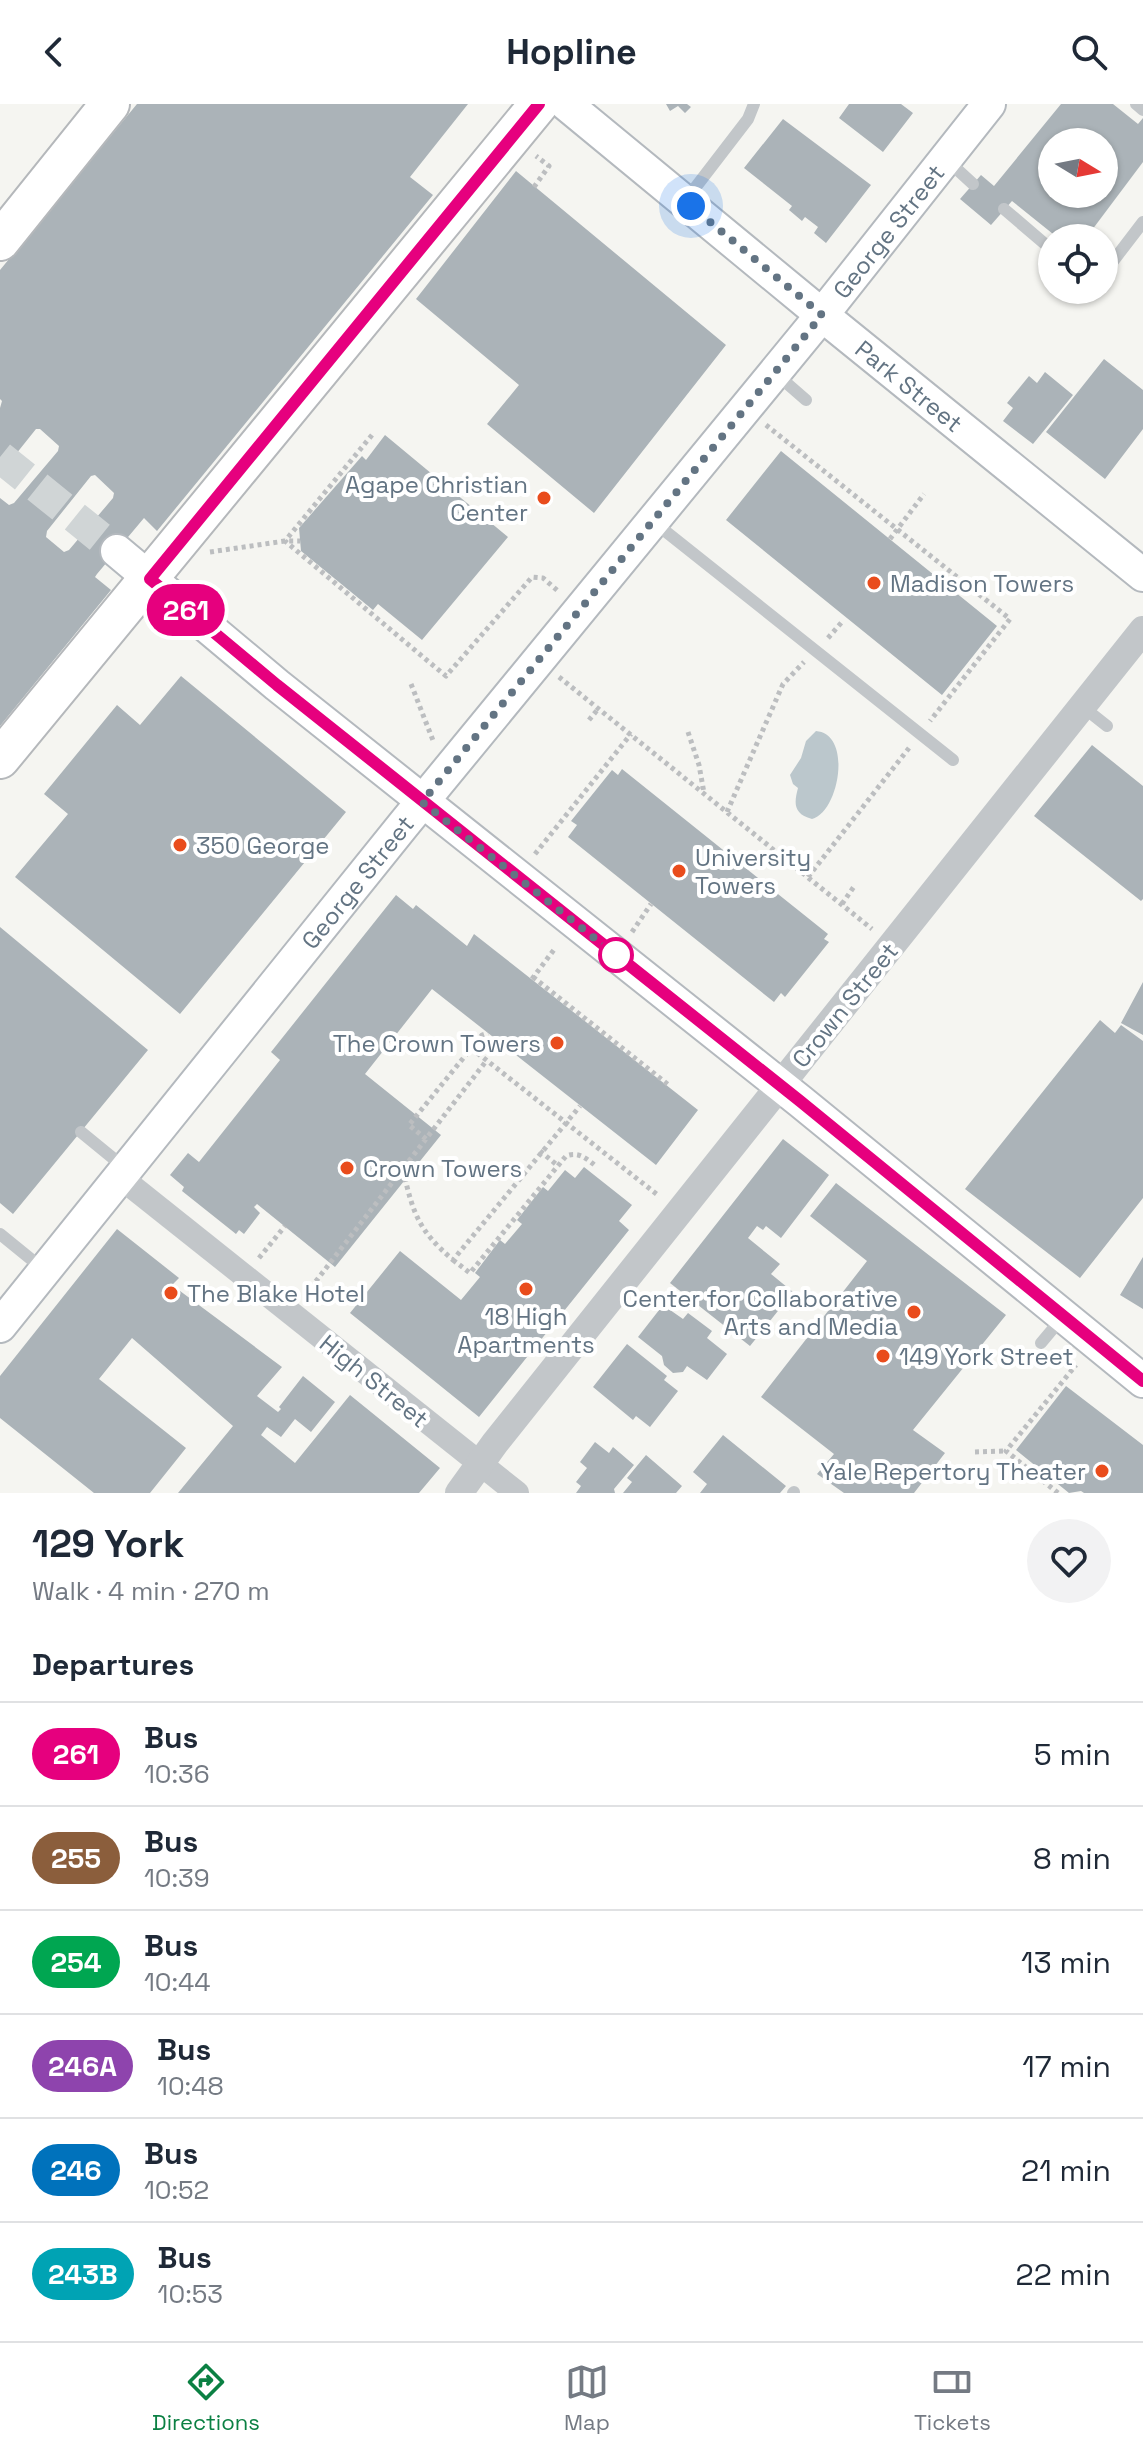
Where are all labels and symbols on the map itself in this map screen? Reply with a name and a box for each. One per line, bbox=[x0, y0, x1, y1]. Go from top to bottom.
north arrow bbox=[1038, 128, 1118, 208]
street label: George Street bbox=[826, 158, 951, 305]
your location bbox=[671, 186, 711, 226]
street label: Park Street bbox=[849, 333, 969, 438]
place label: Agape Christian Center bbox=[345, 469, 528, 528]
marker: Agape Christian Center bbox=[535, 489, 553, 507]
place label: Madison Towers bbox=[890, 568, 1074, 599]
marker: Madison Towers bbox=[865, 574, 883, 592]
line badge: 261 bbox=[140, 584, 232, 636]
street label: George Street bbox=[294, 809, 420, 955]
place label: 350 George bbox=[196, 830, 330, 861]
marker: 350 George bbox=[171, 836, 189, 854]
place label: University Towers bbox=[695, 842, 811, 901]
marker: University Towers bbox=[670, 862, 688, 880]
street label: Crown Street bbox=[785, 936, 905, 1074]
unlabelled marker bbox=[599, 938, 633, 972]
place label: The Crown Towers bbox=[333, 1028, 541, 1059]
marker: The Crown Towers bbox=[548, 1034, 566, 1052]
place label: Crown Towers bbox=[363, 1153, 522, 1184]
marker: Crown Towers bbox=[338, 1159, 356, 1177]
place label: The Blake Hotel bbox=[187, 1278, 365, 1309]
marker: 18 High Apartments bbox=[517, 1280, 535, 1298]
place label: Center for Collaborative Arts and Media bbox=[623, 1283, 898, 1342]
marker: The Blake Hotel bbox=[162, 1284, 180, 1302]
place label: 18 High Apartments bbox=[457, 1301, 595, 1360]
marker: Center for Collaborative Arts and Media bbox=[905, 1303, 923, 1321]
street label: High Street bbox=[313, 1328, 435, 1434]
place label: 149 York Street bbox=[899, 1341, 1073, 1372]
marker: 149 York Street bbox=[874, 1347, 892, 1365]
place label: Yale Repertory Theater bbox=[821, 1456, 1086, 1487]
marker: Yale Repertory Theater bbox=[1093, 1462, 1111, 1480]

